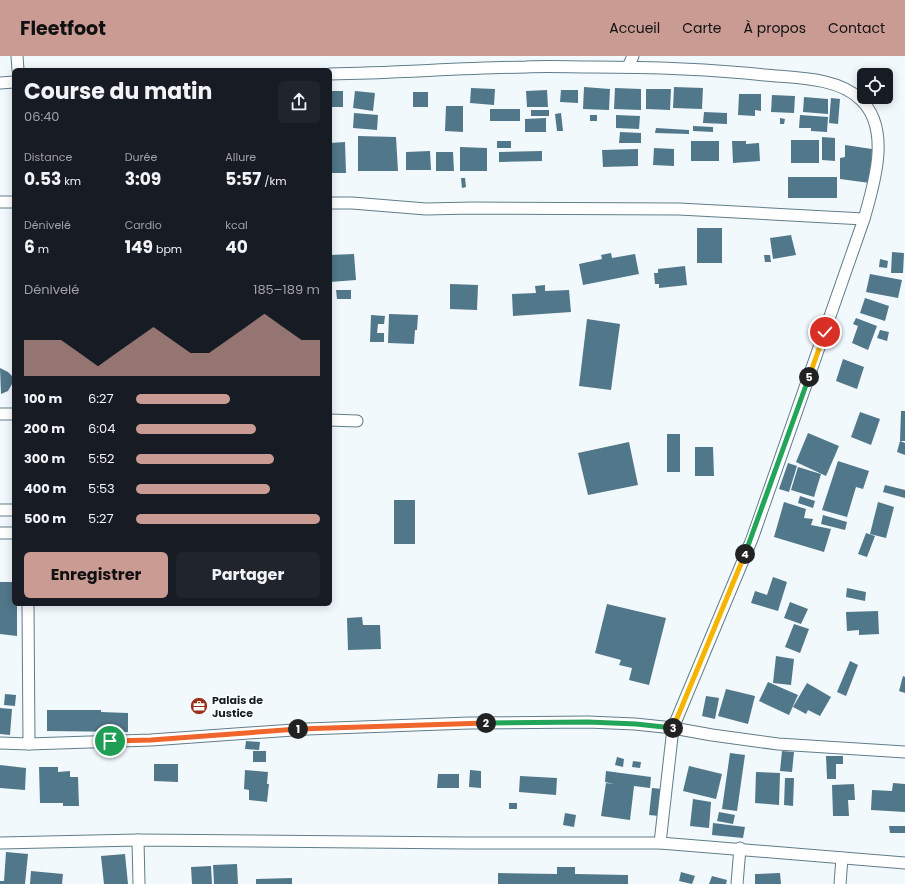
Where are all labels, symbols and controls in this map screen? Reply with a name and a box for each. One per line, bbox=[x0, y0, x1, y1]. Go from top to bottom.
text: Fleetfoot bbox=[20, 15, 106, 42]
text: Accueil bbox=[609, 18, 660, 38]
text: Carte bbox=[682, 18, 722, 38]
text: À propos bbox=[744, 18, 806, 38]
text: Contact bbox=[828, 18, 885, 38]
map controls bbox=[857, 68, 893, 104]
button: locate bbox=[857, 68, 893, 104]
text: Course du matin bbox=[24, 76, 212, 107]
button: share bbox=[278, 81, 320, 123]
text: 06:40 bbox=[24, 107, 60, 126]
text: Distance bbox=[24, 149, 72, 165]
text: Durée bbox=[125, 149, 157, 165]
text: Allure bbox=[225, 149, 256, 165]
text: 0.53 bbox=[24, 167, 61, 191]
text: 3:09 bbox=[125, 167, 161, 191]
text: 5:57 bbox=[225, 167, 261, 191]
text: km bbox=[61, 173, 81, 189]
text: /km bbox=[261, 173, 287, 189]
text: Dénivelé bbox=[24, 217, 71, 233]
text: Cardio bbox=[125, 217, 162, 233]
text: kcal bbox=[225, 217, 248, 233]
text: 6 bbox=[24, 235, 35, 259]
text: 149 bbox=[125, 235, 153, 259]
text: 40 bbox=[225, 235, 248, 259]
text: m bbox=[35, 241, 49, 257]
text: bpm bbox=[153, 241, 182, 257]
text: Dénivelé bbox=[24, 280, 79, 299]
text: 185–189 m bbox=[253, 280, 320, 299]
pin bbox=[808, 315, 842, 349]
icon: check bbox=[814, 321, 836, 343]
pin: 5 bbox=[799, 367, 819, 387]
text: 5 bbox=[805, 369, 813, 385]
text: 100 m bbox=[24, 389, 62, 408]
text: 6:27 bbox=[88, 389, 114, 408]
text: 200 m bbox=[24, 419, 65, 438]
text: 6:04 bbox=[88, 419, 115, 438]
text: 300 m bbox=[24, 449, 65, 468]
text: 5:52 bbox=[88, 449, 115, 468]
text: 400 m bbox=[24, 479, 66, 498]
text: 5:53 bbox=[88, 479, 115, 498]
text: 500 m bbox=[24, 509, 66, 528]
text: 5:27 bbox=[88, 509, 114, 528]
pin: 4 bbox=[735, 544, 755, 564]
text: 4 bbox=[741, 546, 749, 562]
button: Enregistrer bbox=[24, 552, 168, 598]
button: Partager bbox=[176, 552, 320, 598]
place label: Palais de Justice bbox=[212, 692, 263, 721]
office icon: Palais de Justice bbox=[189, 696, 209, 716]
pin: 2 bbox=[476, 713, 496, 733]
text: 2 bbox=[483, 715, 489, 731]
pin: 3 bbox=[663, 718, 683, 738]
pin: 1 bbox=[288, 719, 308, 739]
text: 3 bbox=[670, 720, 676, 736]
text: 1 bbox=[296, 721, 300, 737]
pin bbox=[93, 724, 127, 758]
icon: arrive bbox=[99, 730, 121, 752]

